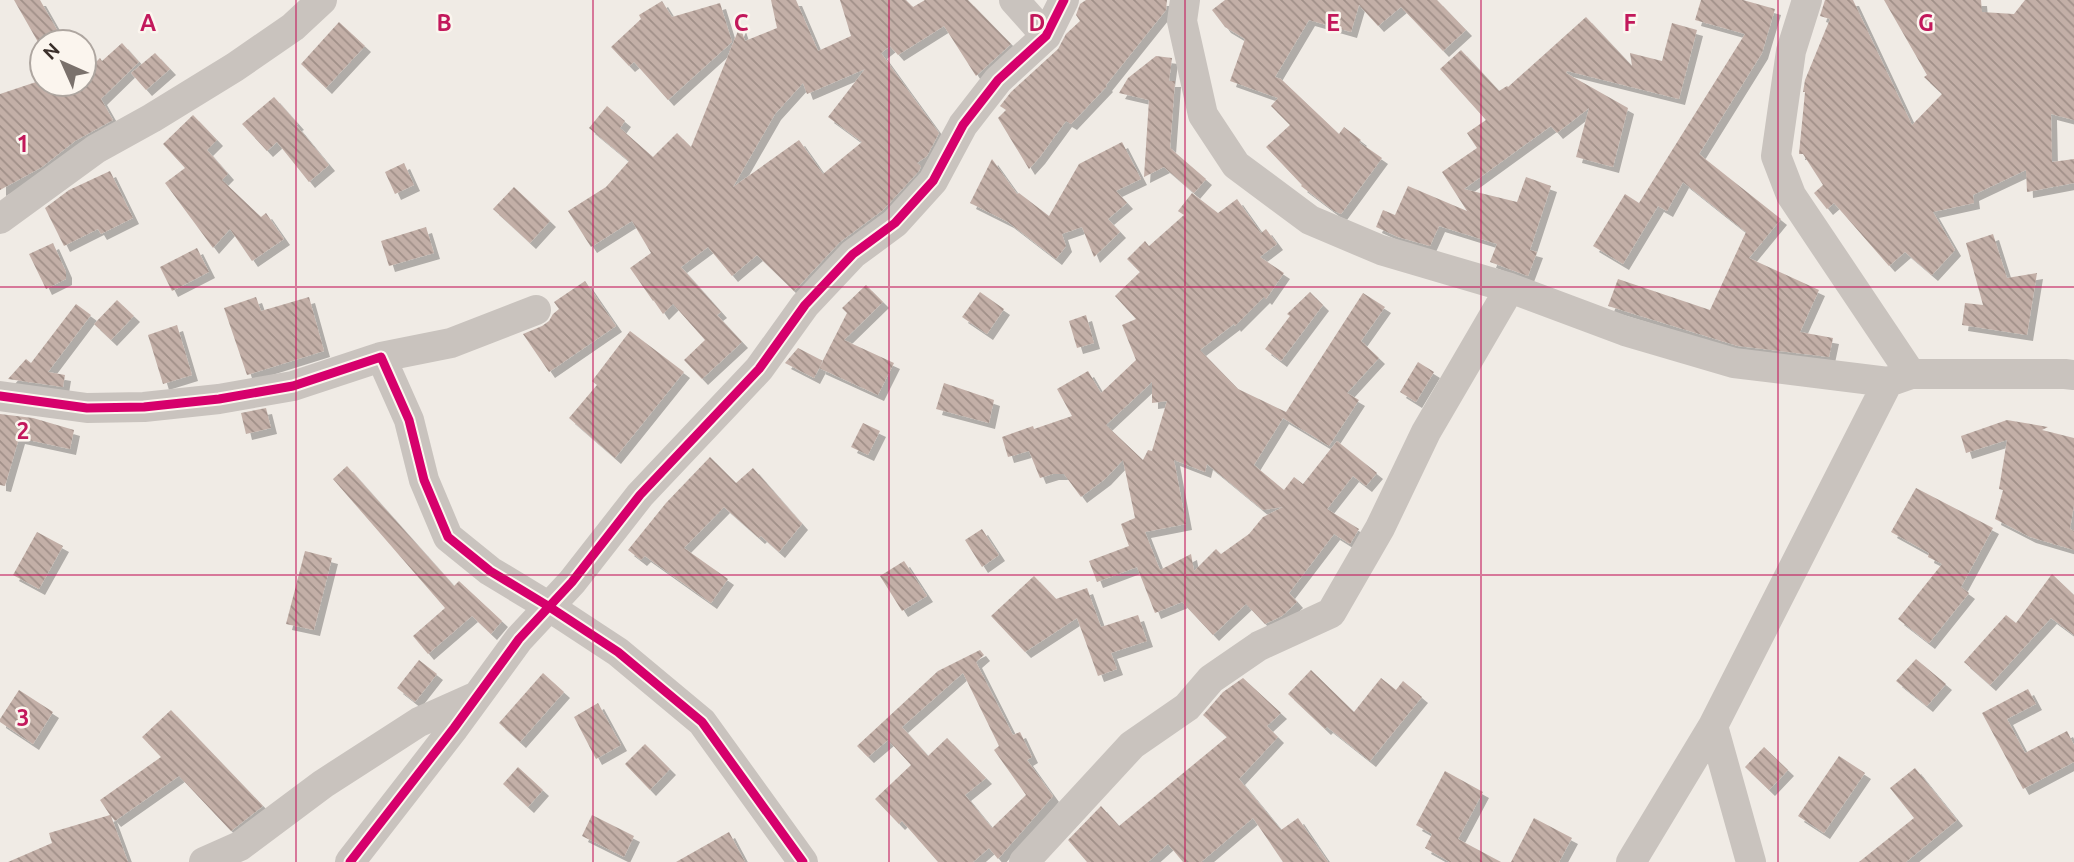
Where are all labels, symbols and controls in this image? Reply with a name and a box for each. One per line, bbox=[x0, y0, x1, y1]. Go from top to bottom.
text: A bbox=[140, 10, 156, 35]
text: B bbox=[436, 10, 452, 35]
text: C bbox=[734, 10, 749, 35]
text: D bbox=[1029, 10, 1045, 35]
text: E bbox=[1326, 10, 1340, 35]
text: F bbox=[1624, 10, 1637, 35]
text: G bbox=[1918, 10, 1934, 35]
north arrow bbox=[28, 28, 98, 98]
text: N bbox=[38, 38, 64, 64]
text: 1 bbox=[17, 131, 29, 156]
text: 2 bbox=[17, 418, 29, 443]
text: 3 bbox=[17, 705, 29, 730]

